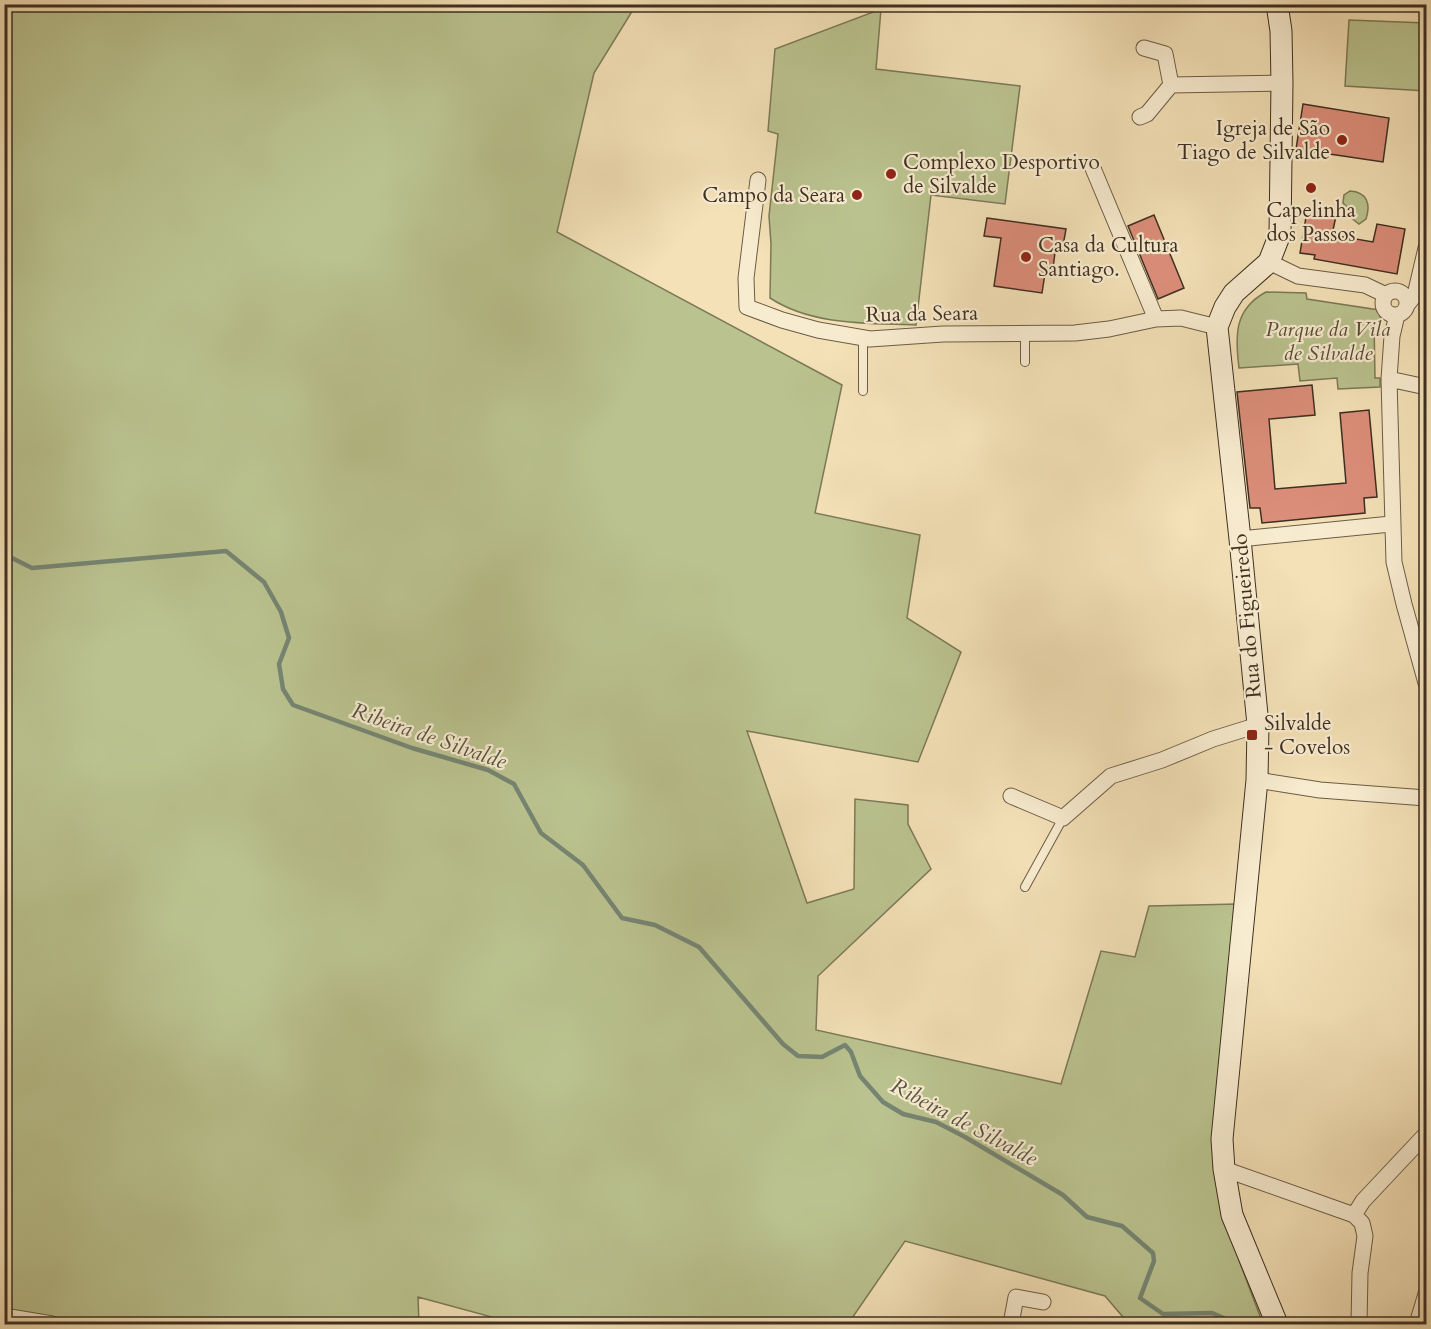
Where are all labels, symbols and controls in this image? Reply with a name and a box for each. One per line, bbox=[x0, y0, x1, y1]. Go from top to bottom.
place label: Igreja de São Tiago de Silvalde bbox=[1177, 114, 1330, 167]
marker: Igreja de São Tiago de Silvalde bbox=[1335, 133, 1349, 147]
place label: Complexo Desportivo de Silvalde bbox=[903, 148, 1100, 201]
marker: Complexo Desportivo de Silvalde bbox=[884, 167, 898, 181]
place label: Campo da Seara bbox=[702, 181, 845, 210]
marker: Capelinha dos Passos bbox=[1304, 181, 1318, 195]
marker: Campo da Seara bbox=[850, 188, 864, 202]
place label: Capelinha dos Passos bbox=[1266, 196, 1356, 249]
place label: Casa da Cultura Santiago. bbox=[1038, 231, 1179, 284]
marker: Casa da Cultura Santiago. bbox=[1019, 250, 1033, 264]
street label: Rua da Seara bbox=[865, 299, 979, 329]
park label: Parque da Vila de Silvalde bbox=[1266, 315, 1390, 368]
street label: Rua do Figueiredo bbox=[1225, 532, 1269, 700]
water label: Ribeira de Silvalde bbox=[348, 695, 511, 777]
place label: Silvalde - Covelos bbox=[1264, 709, 1350, 762]
marker: Silvalde - Covelos bbox=[1245, 728, 1259, 742]
water label: Ribeira de Silvalde bbox=[886, 1071, 1043, 1173]

